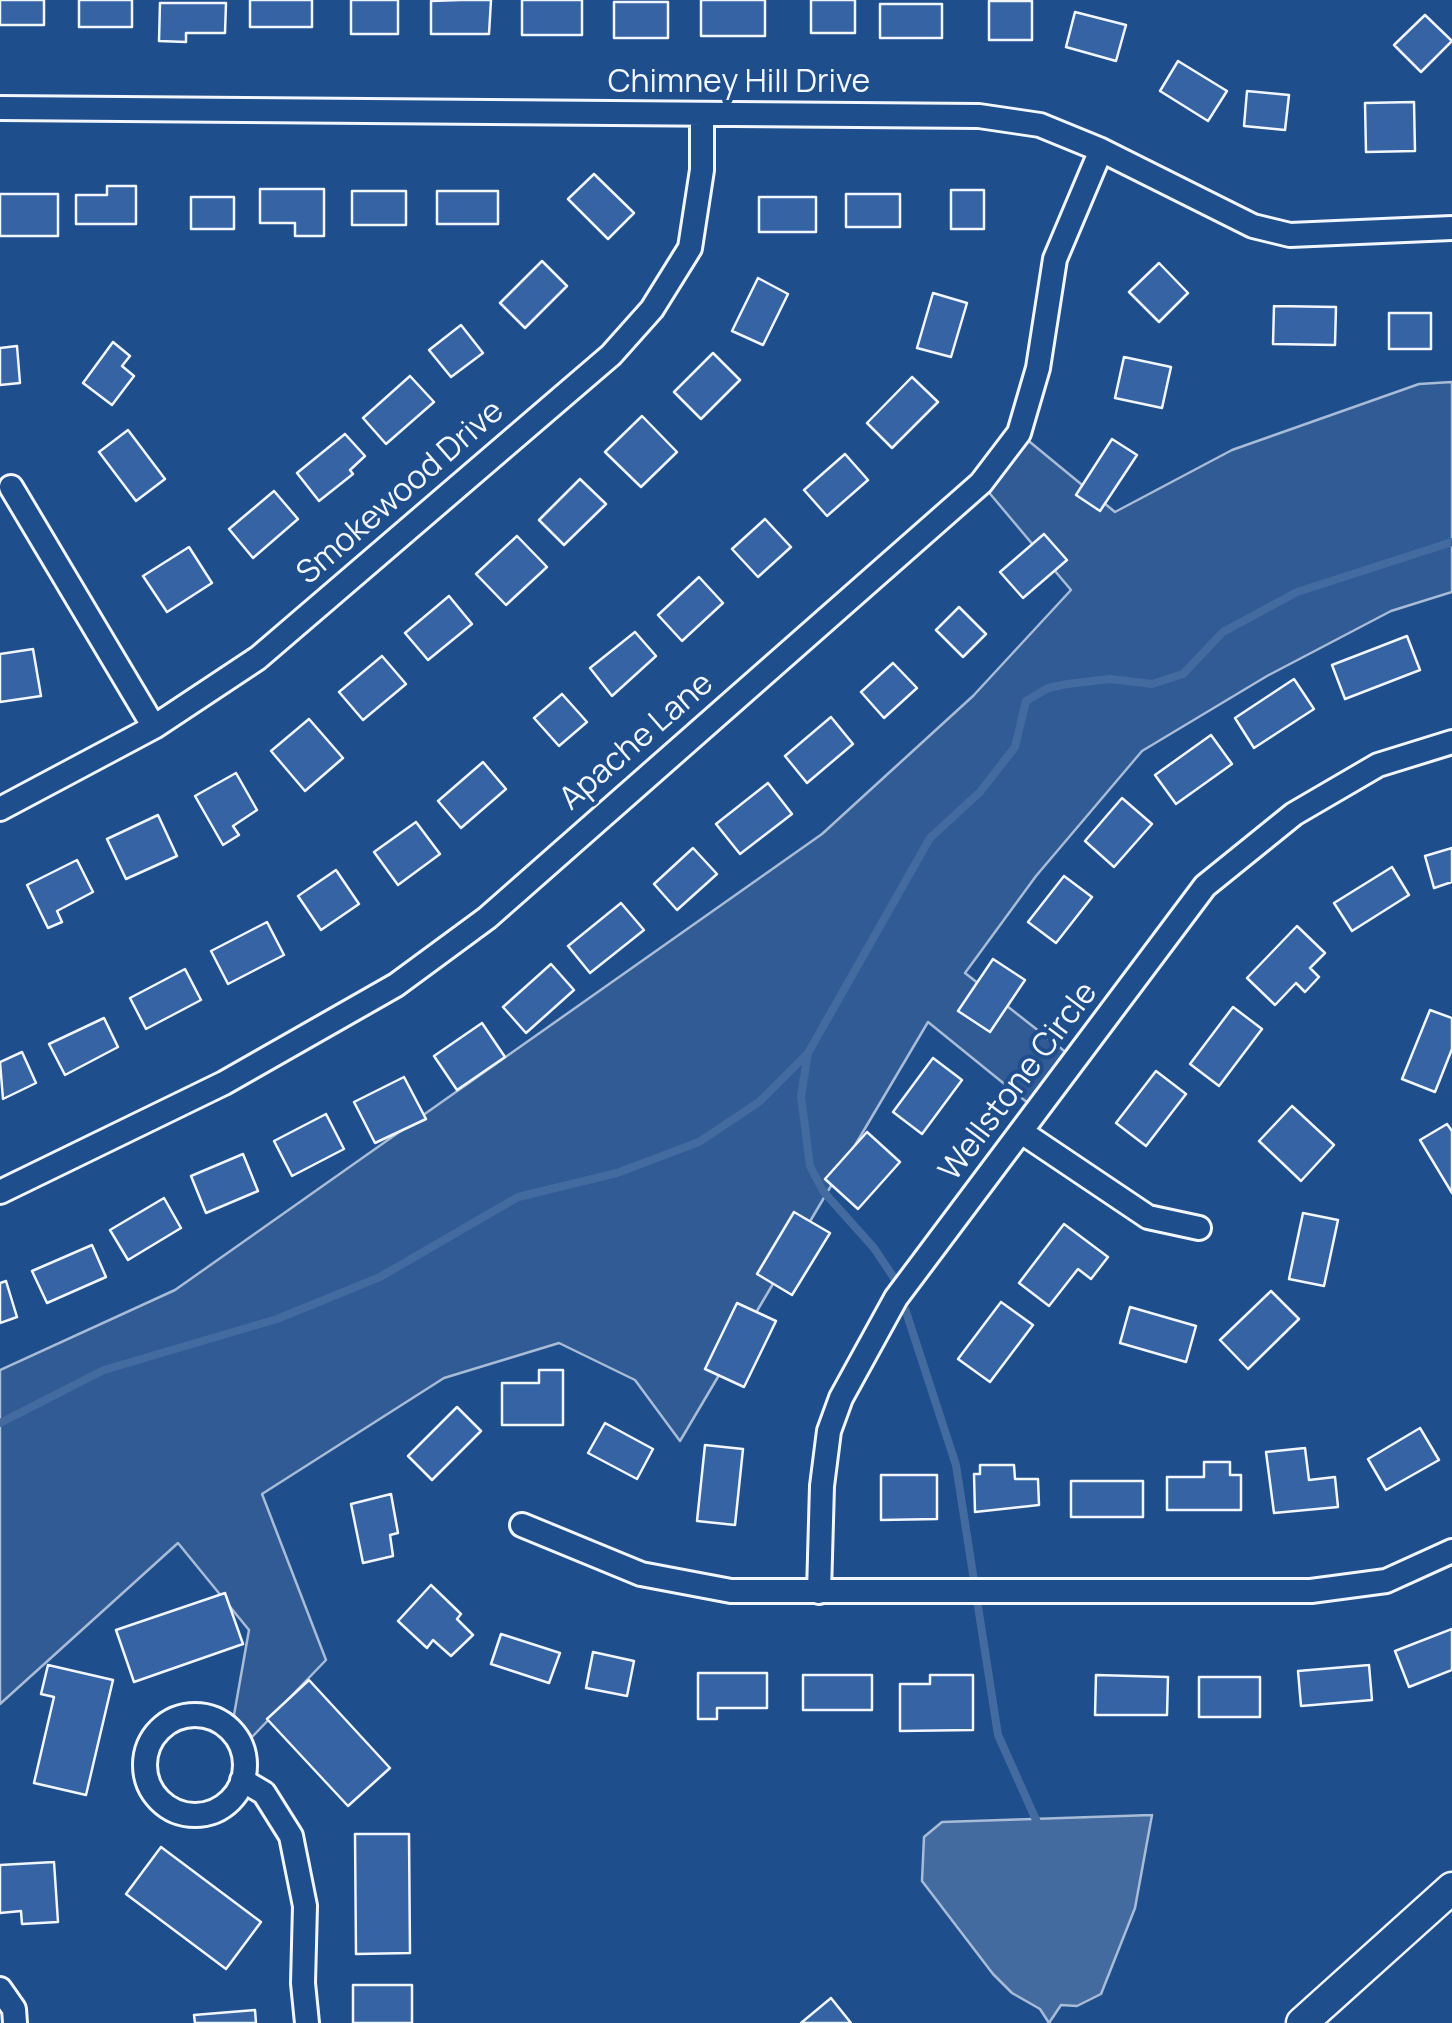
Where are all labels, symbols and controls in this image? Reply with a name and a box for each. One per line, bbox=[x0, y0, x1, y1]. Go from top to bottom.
street label: Chimney Hill Drive bbox=[608, 64, 870, 102]
street label: Smokewood Drive bbox=[290, 393, 512, 593]
street label: Apache Lane bbox=[553, 665, 721, 819]
street label: Wellstone Circle bbox=[932, 975, 1106, 1189]

